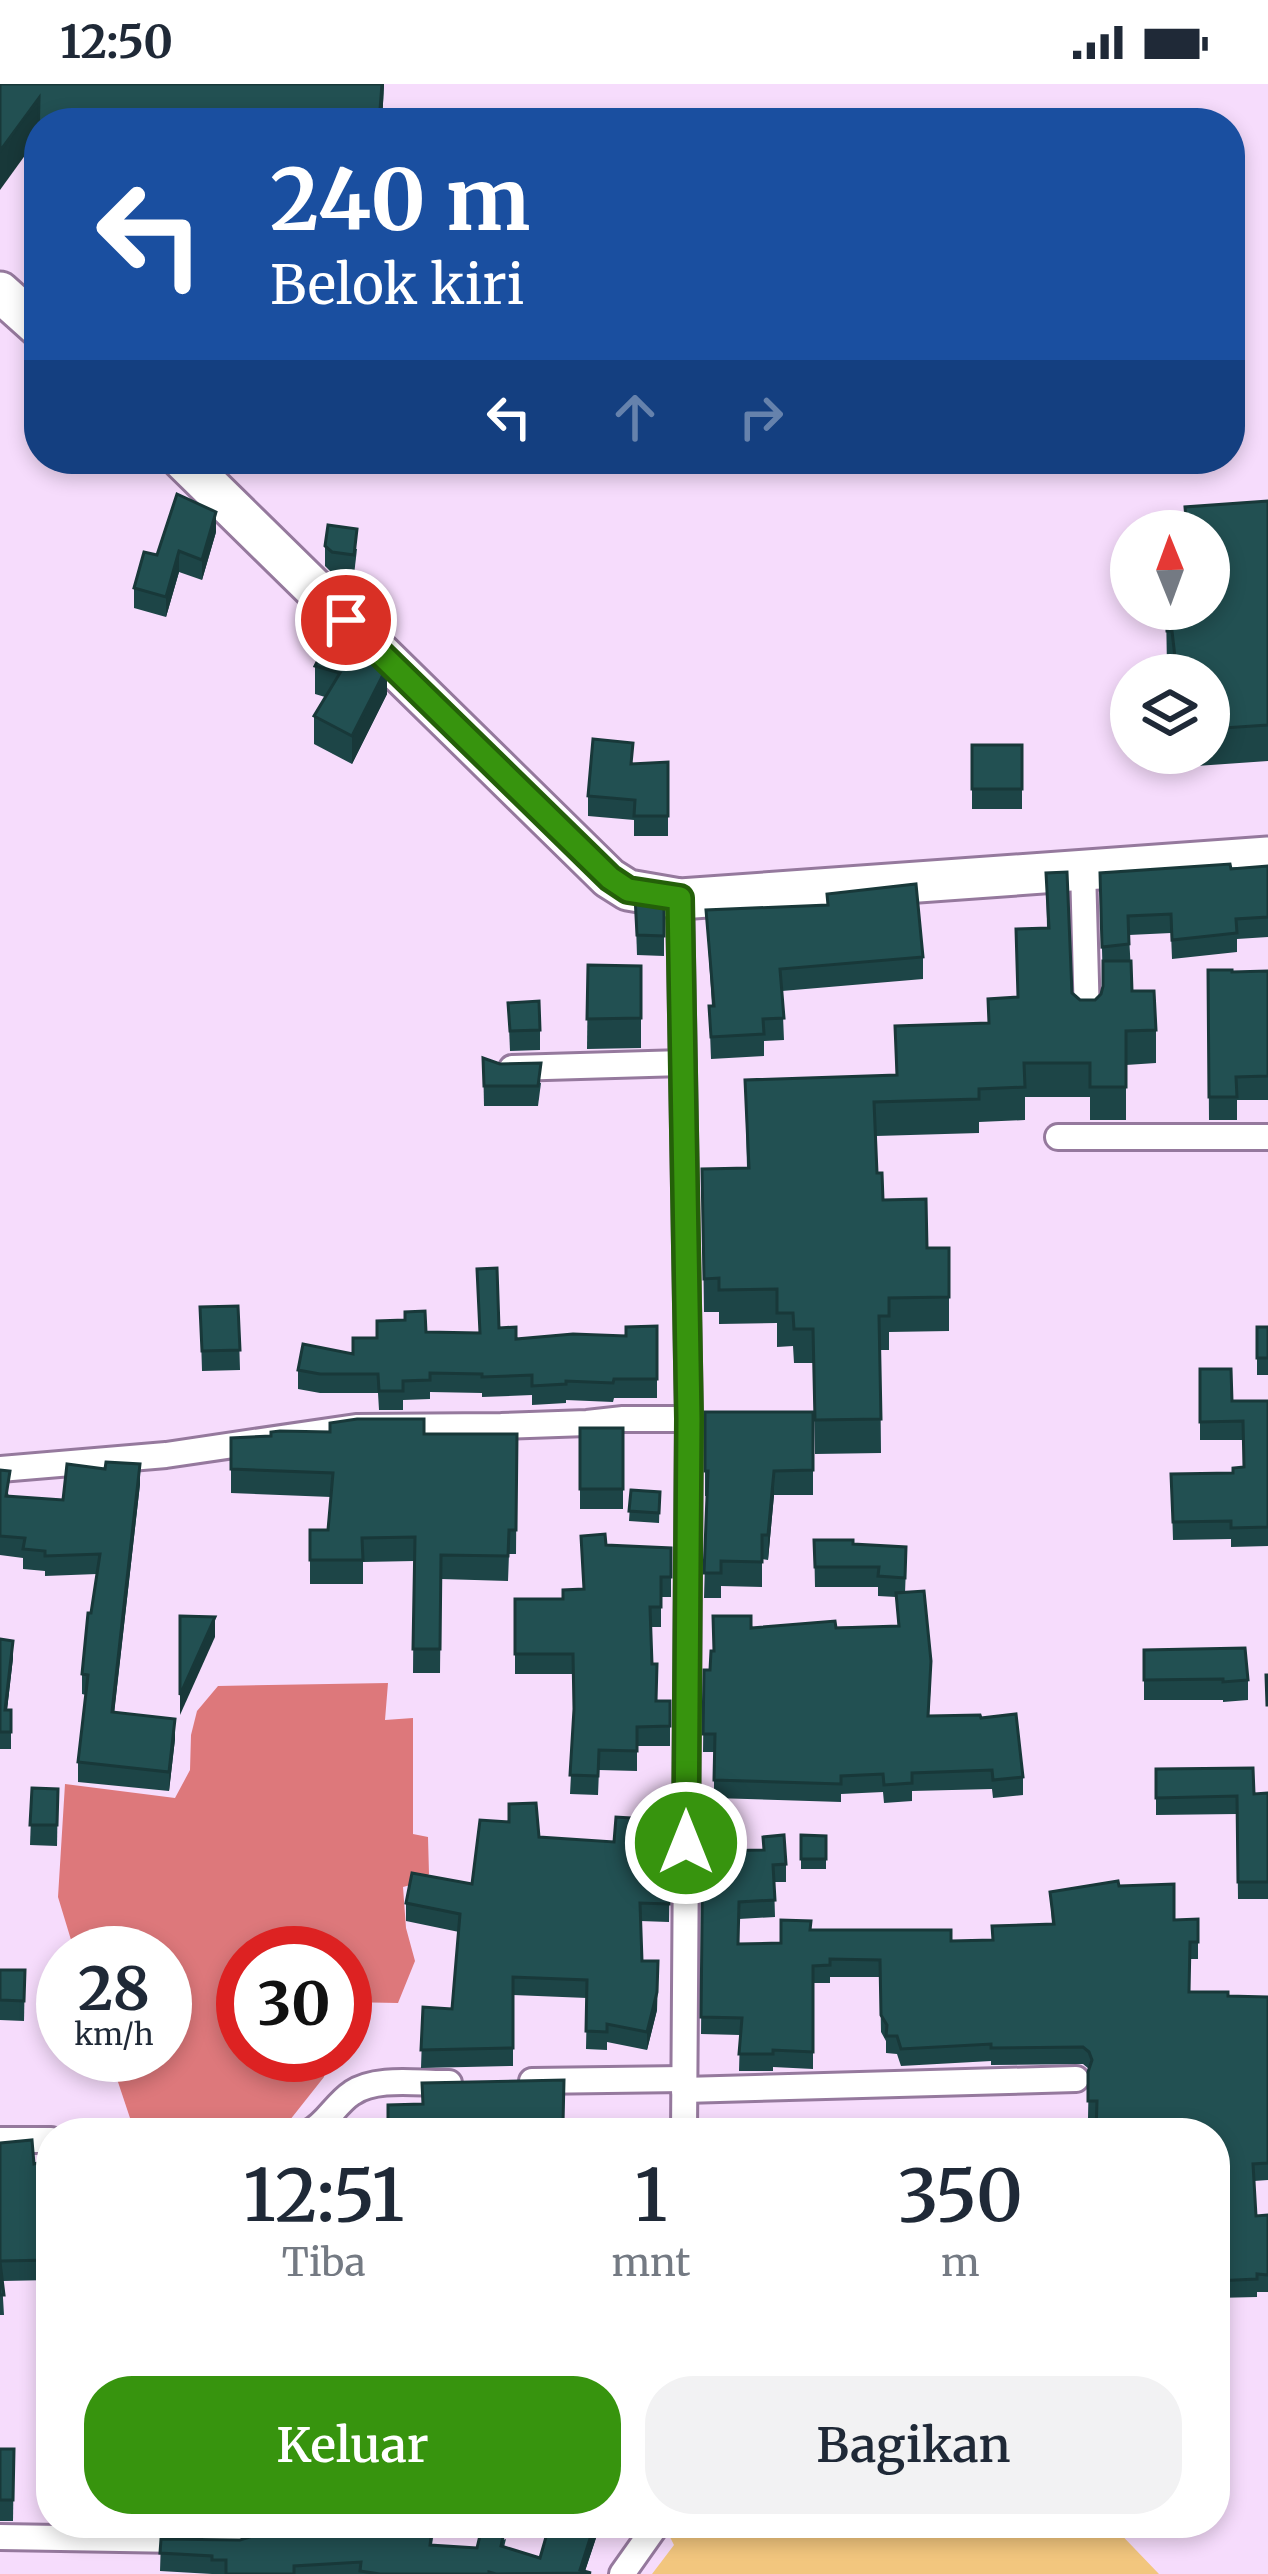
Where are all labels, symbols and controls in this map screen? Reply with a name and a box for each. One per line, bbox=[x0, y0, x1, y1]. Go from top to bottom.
text: 12:50 bbox=[60, 14, 173, 70]
text: 240 m bbox=[270, 147, 530, 253]
icon: left bbox=[72, 156, 228, 312]
text: Belok kiri bbox=[270, 251, 524, 319]
icon: left bbox=[476, 384, 542, 450]
icon: ahead bbox=[602, 384, 668, 450]
icon: right bbox=[728, 384, 794, 450]
north arrow bbox=[1110, 510, 1230, 630]
map controls bbox=[1110, 510, 1230, 774]
pin bbox=[295, 569, 397, 671]
icon: arrive bbox=[313, 587, 379, 653]
button: layers bbox=[1110, 654, 1230, 774]
position arrow bbox=[623, 1780, 749, 1906]
speed limit sign: 30 bbox=[216, 1926, 372, 2082]
text: 28 bbox=[78, 1951, 150, 2026]
text: km/h bbox=[74, 2015, 154, 2053]
text: 12:51 bbox=[243, 2150, 404, 2241]
text: 1 bbox=[635, 2150, 667, 2241]
text: 350 bbox=[898, 2150, 1023, 2241]
text: Tiba bbox=[282, 2238, 366, 2287]
text: mnt bbox=[611, 2238, 691, 2287]
text: m bbox=[941, 2238, 980, 2287]
button: Keluar bbox=[84, 2376, 621, 2514]
button: Bagikan bbox=[645, 2376, 1182, 2514]

